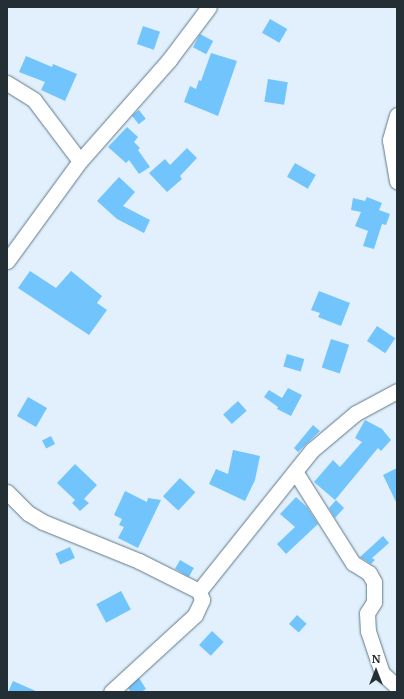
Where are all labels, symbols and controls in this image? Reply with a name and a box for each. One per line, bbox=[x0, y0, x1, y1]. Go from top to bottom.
north arrow bbox=[356, 651, 396, 691]
text: N bbox=[372, 652, 380, 666]

